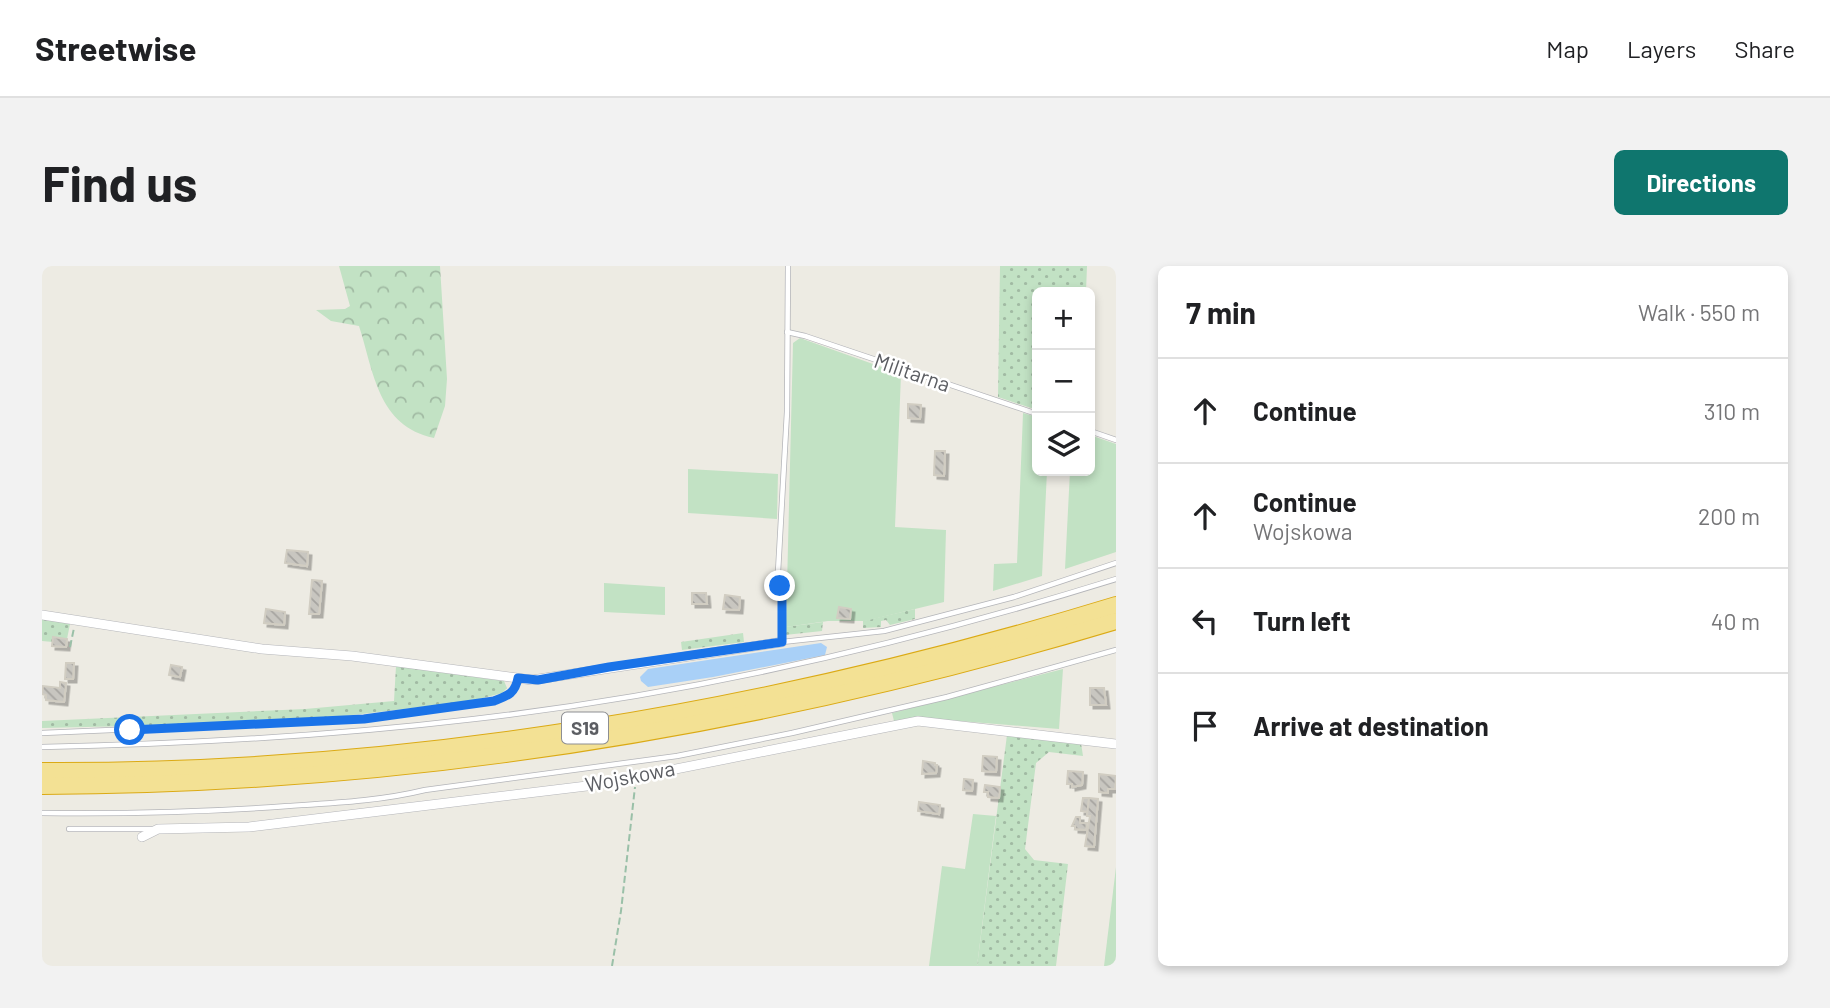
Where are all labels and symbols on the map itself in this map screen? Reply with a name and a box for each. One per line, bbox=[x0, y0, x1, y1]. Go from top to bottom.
street label: Militarna bbox=[871, 347, 954, 396]
route end bbox=[764, 570, 795, 601]
road number: S19 bbox=[562, 712, 608, 743]
route start bbox=[114, 714, 145, 745]
street label: Wojskowa bbox=[583, 755, 677, 796]

